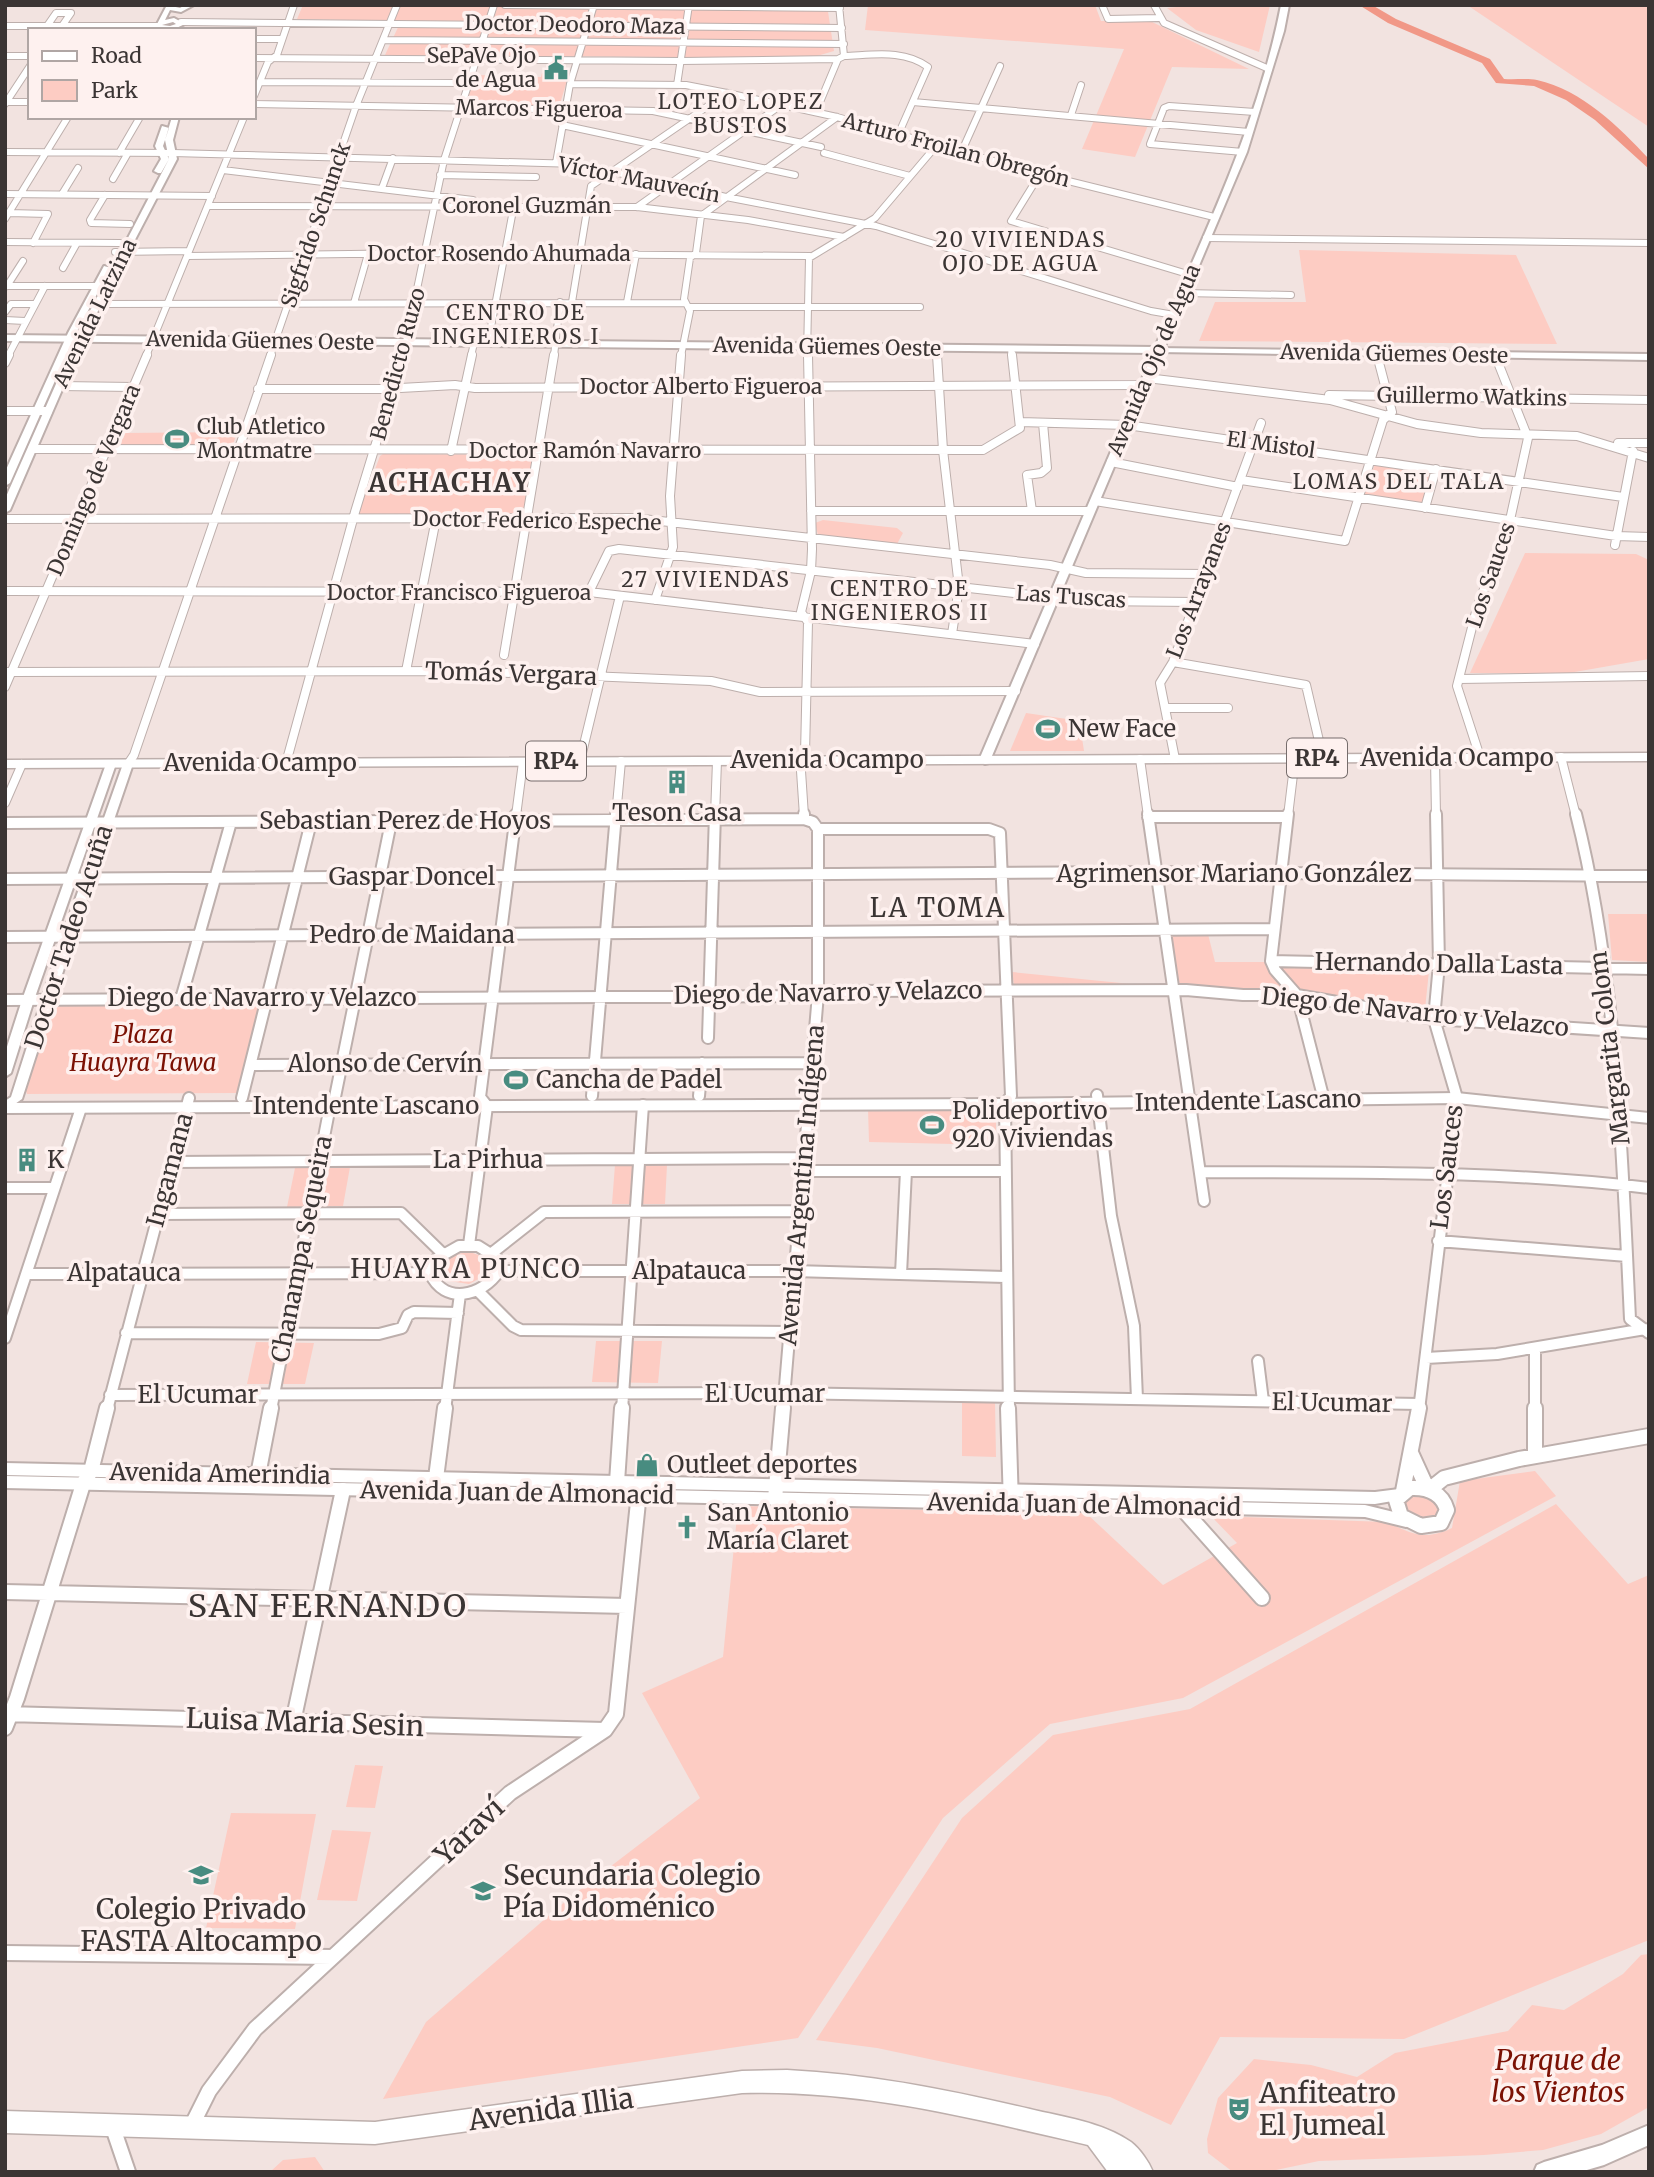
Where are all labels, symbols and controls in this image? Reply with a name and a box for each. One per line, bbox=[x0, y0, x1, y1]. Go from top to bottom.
street label: Doctor Deodoro Maza bbox=[464, 9, 686, 40]
legend bbox=[28, 28, 256, 119]
text: Road bbox=[91, 42, 142, 69]
place label: SePaVe Ojo de Agua bbox=[427, 42, 536, 93]
public building icon: SePaVe Ojo de Agua bbox=[542, 54, 570, 82]
text: Park bbox=[91, 77, 138, 104]
district label: LOTEO LOPEZ BUSTOS bbox=[658, 88, 824, 139]
street label: Marcos Figueroa bbox=[455, 94, 623, 123]
street label: Arturo Froilan Obregón bbox=[838, 106, 1073, 193]
street label: Sigfrido Schunck bbox=[275, 138, 357, 311]
street label: Víctor Mauvecín bbox=[555, 150, 722, 208]
street label: Coronel Guzmán bbox=[443, 192, 612, 219]
district label: 20 VIVIENDAS OJO DE AGUA bbox=[935, 226, 1107, 277]
street label: Avenida Latzina bbox=[46, 234, 142, 393]
street label: Doctor Rosendo Ahumada bbox=[367, 240, 631, 267]
street label: Avenida Ojo de Agua bbox=[1101, 260, 1206, 461]
street label: Benedicto Ruzo bbox=[364, 285, 431, 443]
district label: CENTRO DE INGENIEROS I bbox=[432, 299, 600, 350]
street label: Avenida Güemes Oeste bbox=[145, 325, 374, 356]
street label: Avenida Güemes Oeste bbox=[712, 331, 941, 362]
street label: Avenida Güemes Oeste bbox=[1279, 338, 1508, 369]
street label: Doctor Alberto Figueroa bbox=[580, 373, 822, 400]
street label: Domingo de Vergara bbox=[41, 380, 146, 580]
street label: Guillermo Watkins bbox=[1377, 381, 1567, 412]
place label: Club Atletico Montmatre bbox=[197, 413, 325, 464]
sports icon: Club Atletico Montmatre bbox=[163, 425, 191, 453]
street label: El Mistol bbox=[1225, 425, 1318, 464]
street label: Doctor Ramón Navarro bbox=[469, 437, 701, 464]
district label: ACHACHAY bbox=[367, 466, 532, 499]
district label: LOMAS DEL TALA bbox=[1293, 468, 1505, 495]
street label: Doctor Federico Espeche bbox=[412, 505, 662, 536]
street label: Los Arrayanes bbox=[1160, 518, 1237, 662]
street label: Los Sauces bbox=[1460, 519, 1521, 631]
district label: 27 VIVIENDAS bbox=[621, 566, 791, 593]
district label: CENTRO DE INGENIEROS II bbox=[811, 575, 989, 626]
street label: Doctor Francisco Figueroa bbox=[327, 579, 591, 606]
street label: Las Tuscas bbox=[1015, 579, 1127, 614]
street label: Tomás Vergara bbox=[424, 655, 598, 692]
place label: New Face bbox=[1068, 713, 1176, 744]
sports icon: New Face bbox=[1034, 715, 1062, 743]
road number: RP4 bbox=[1287, 738, 1347, 778]
road number: RP4 bbox=[526, 741, 586, 780]
street label: Avenida Ocampo bbox=[1359, 742, 1554, 773]
street label: Avenida Ocampo bbox=[729, 744, 924, 775]
street label: Avenida Ocampo bbox=[162, 747, 357, 778]
building icon: Teson Casa bbox=[663, 768, 691, 796]
place label: Teson Casa bbox=[612, 797, 742, 828]
street label: Sebastian Perez de Hoyos bbox=[259, 805, 551, 836]
street label: Doctor Tadeo Acuña bbox=[18, 821, 119, 1053]
street label: Agrimensor Mariano González bbox=[1055, 858, 1412, 889]
street label: Gaspar Doncel bbox=[329, 861, 495, 892]
district label: LA TOMA bbox=[870, 891, 1006, 924]
street label: Pedro de Maidana bbox=[309, 919, 515, 950]
street label: Hernando Dalla Lasta bbox=[1314, 946, 1564, 981]
street label: Margarita Colom bbox=[1582, 949, 1637, 1147]
street label: Diego de Navarro y Velazco bbox=[673, 974, 983, 1011]
street label: Diego de Navarro y Velazco bbox=[1260, 980, 1570, 1043]
street label: Diego de Navarro y Velazco bbox=[107, 982, 417, 1013]
park label: Plaza Huayra Tawa bbox=[68, 1019, 217, 1078]
street label: Avenida Argentina Indígena bbox=[772, 1023, 831, 1348]
street label: Alonso de Cervín bbox=[286, 1048, 483, 1079]
place label: Cancha de Padel bbox=[536, 1064, 722, 1095]
sports icon: Cancha de Padel bbox=[502, 1066, 530, 1094]
street label: Intendente Lascano bbox=[1135, 1083, 1361, 1118]
street label: Intendente Lascano bbox=[253, 1090, 479, 1121]
place label: Polideportivo 920 Viviendas bbox=[952, 1095, 1113, 1154]
street label: Los Sauces bbox=[1423, 1103, 1470, 1231]
street label: Ingamana bbox=[139, 1109, 200, 1230]
sports icon: Polideportivo 920 Viviendas bbox=[918, 1111, 946, 1139]
street label: Chanampa Sequeira bbox=[264, 1133, 339, 1365]
place label: K bbox=[47, 1144, 65, 1175]
street label: La Pirhua bbox=[433, 1144, 543, 1175]
building icon: K bbox=[13, 1146, 41, 1174]
district label: HUAYRA PUNCO bbox=[350, 1252, 582, 1285]
street label: Alpatauca bbox=[631, 1255, 746, 1286]
street label: Alpatauca bbox=[66, 1257, 181, 1288]
street label: El Ucumar bbox=[705, 1378, 826, 1409]
street label: El Ucumar bbox=[138, 1379, 259, 1410]
street label: El Ucumar bbox=[1271, 1386, 1393, 1419]
place label: Outleet deportes bbox=[667, 1449, 857, 1480]
shop icon: Outleet deportes bbox=[633, 1451, 661, 1479]
street label: Avenida Amerindia bbox=[108, 1456, 331, 1491]
street label: Avenida Juan de Almonacid bbox=[359, 1474, 674, 1511]
street label: Avenida Juan de Almonacid bbox=[926, 1486, 1241, 1523]
place label: San Antonio María Claret bbox=[707, 1497, 850, 1556]
church icon: San Antonio María Claret bbox=[673, 1513, 701, 1541]
district label: SAN FERNANDO bbox=[188, 1586, 468, 1626]
street label: Luisa Maria Sesin bbox=[185, 1700, 425, 1744]
street label: Yaraví bbox=[426, 1789, 512, 1873]
place label: Secundaria Colegio Pía Didoménico bbox=[503, 1857, 761, 1925]
school or university icon: Colegio Privado FASTA Altocampo bbox=[187, 1861, 215, 1889]
school or university icon: Secundaria Colegio Pía Didoménico bbox=[469, 1877, 497, 1905]
place label: Colegio Privado FASTA Altocampo bbox=[80, 1891, 322, 1959]
park label: Parque de los Vientos bbox=[1491, 2042, 1625, 2110]
place label: Anfiteatro El Jumeal bbox=[1258, 2075, 1396, 2143]
street label: Avenida Illia bbox=[465, 2080, 636, 2139]
theatre icon: Anfiteatro El Jumeal bbox=[1225, 2095, 1253, 2123]

